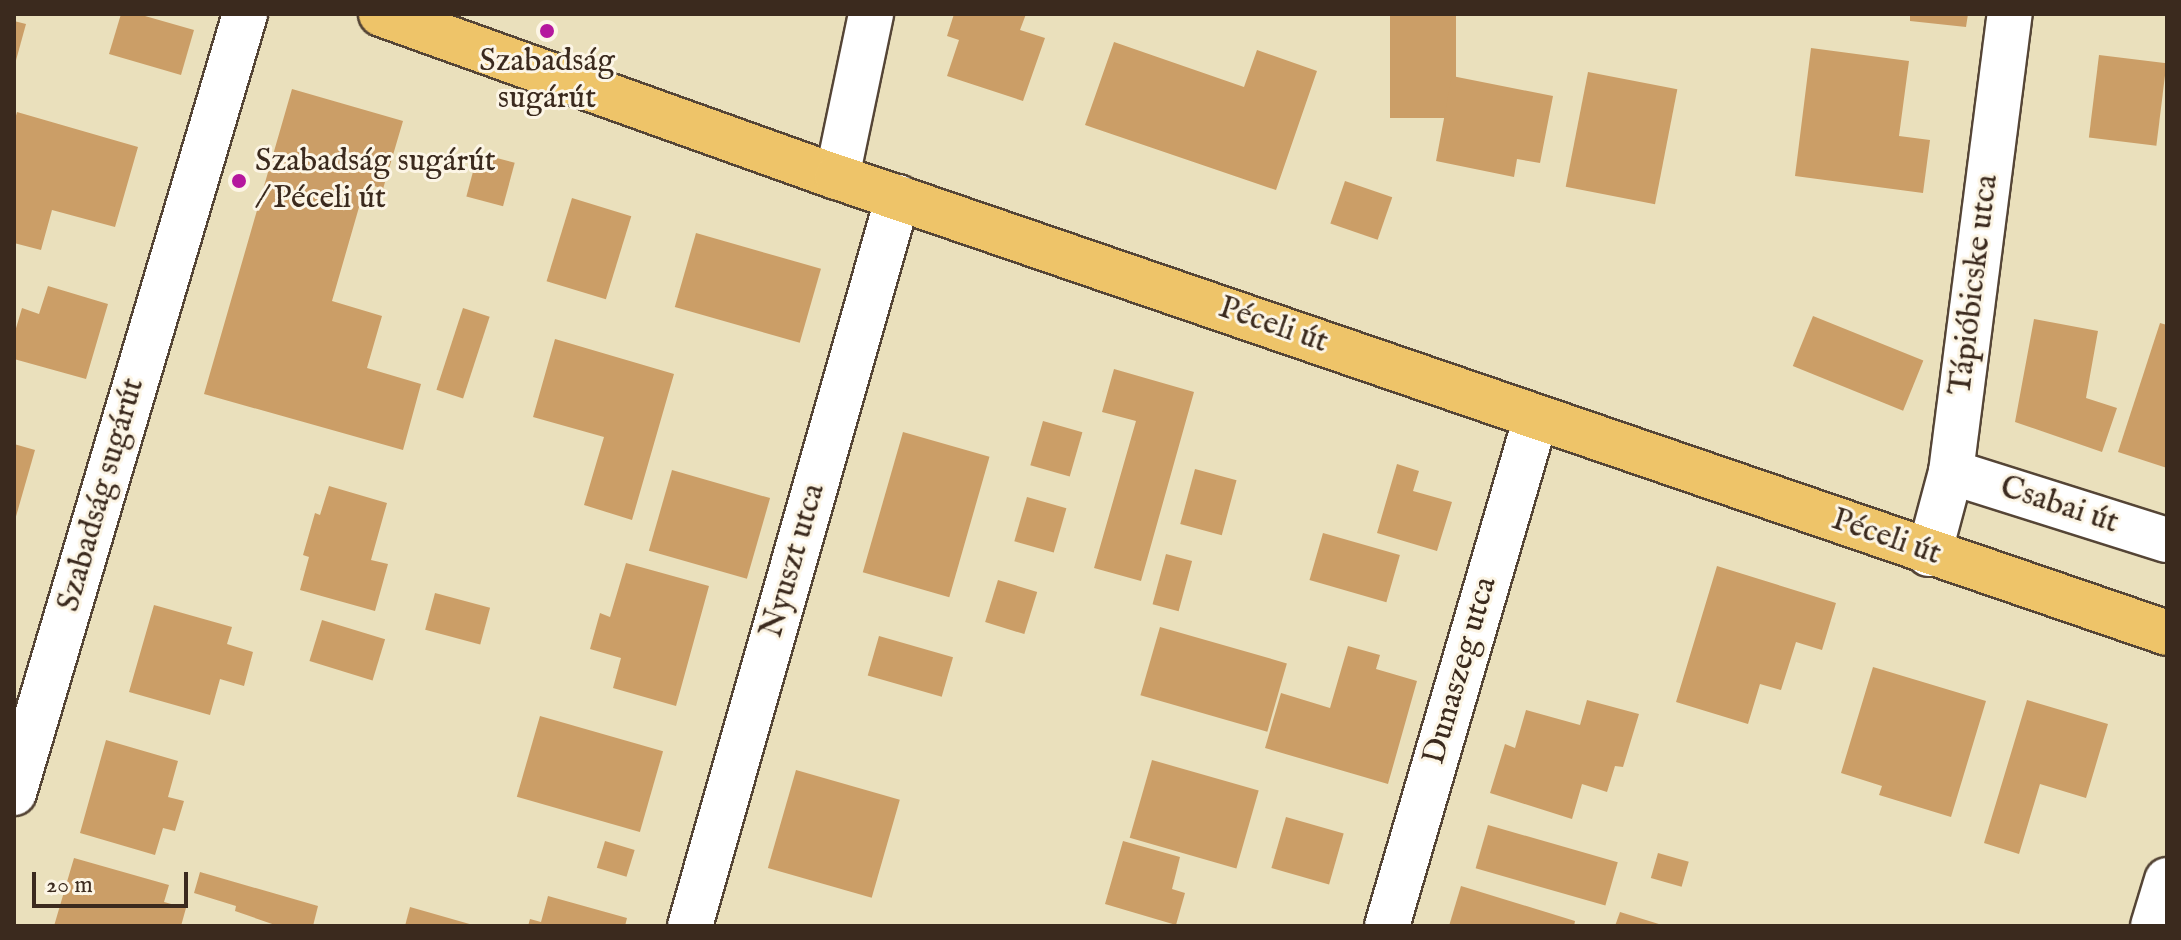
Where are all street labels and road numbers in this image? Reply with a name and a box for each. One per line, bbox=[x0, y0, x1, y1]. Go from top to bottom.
street label: Tápióbicske utca bbox=[1942, 172, 2008, 398]
street label: Péceli út bbox=[1213, 289, 1333, 363]
street label: Szabadság sugárút bbox=[50, 374, 154, 616]
street label: Csabai út bbox=[1995, 469, 2123, 543]
street label: Nyuszt utca bbox=[754, 479, 834, 643]
street label: Péceli út bbox=[1826, 501, 1946, 575]
street label: Dunaszeg utca bbox=[1416, 573, 1506, 769]

